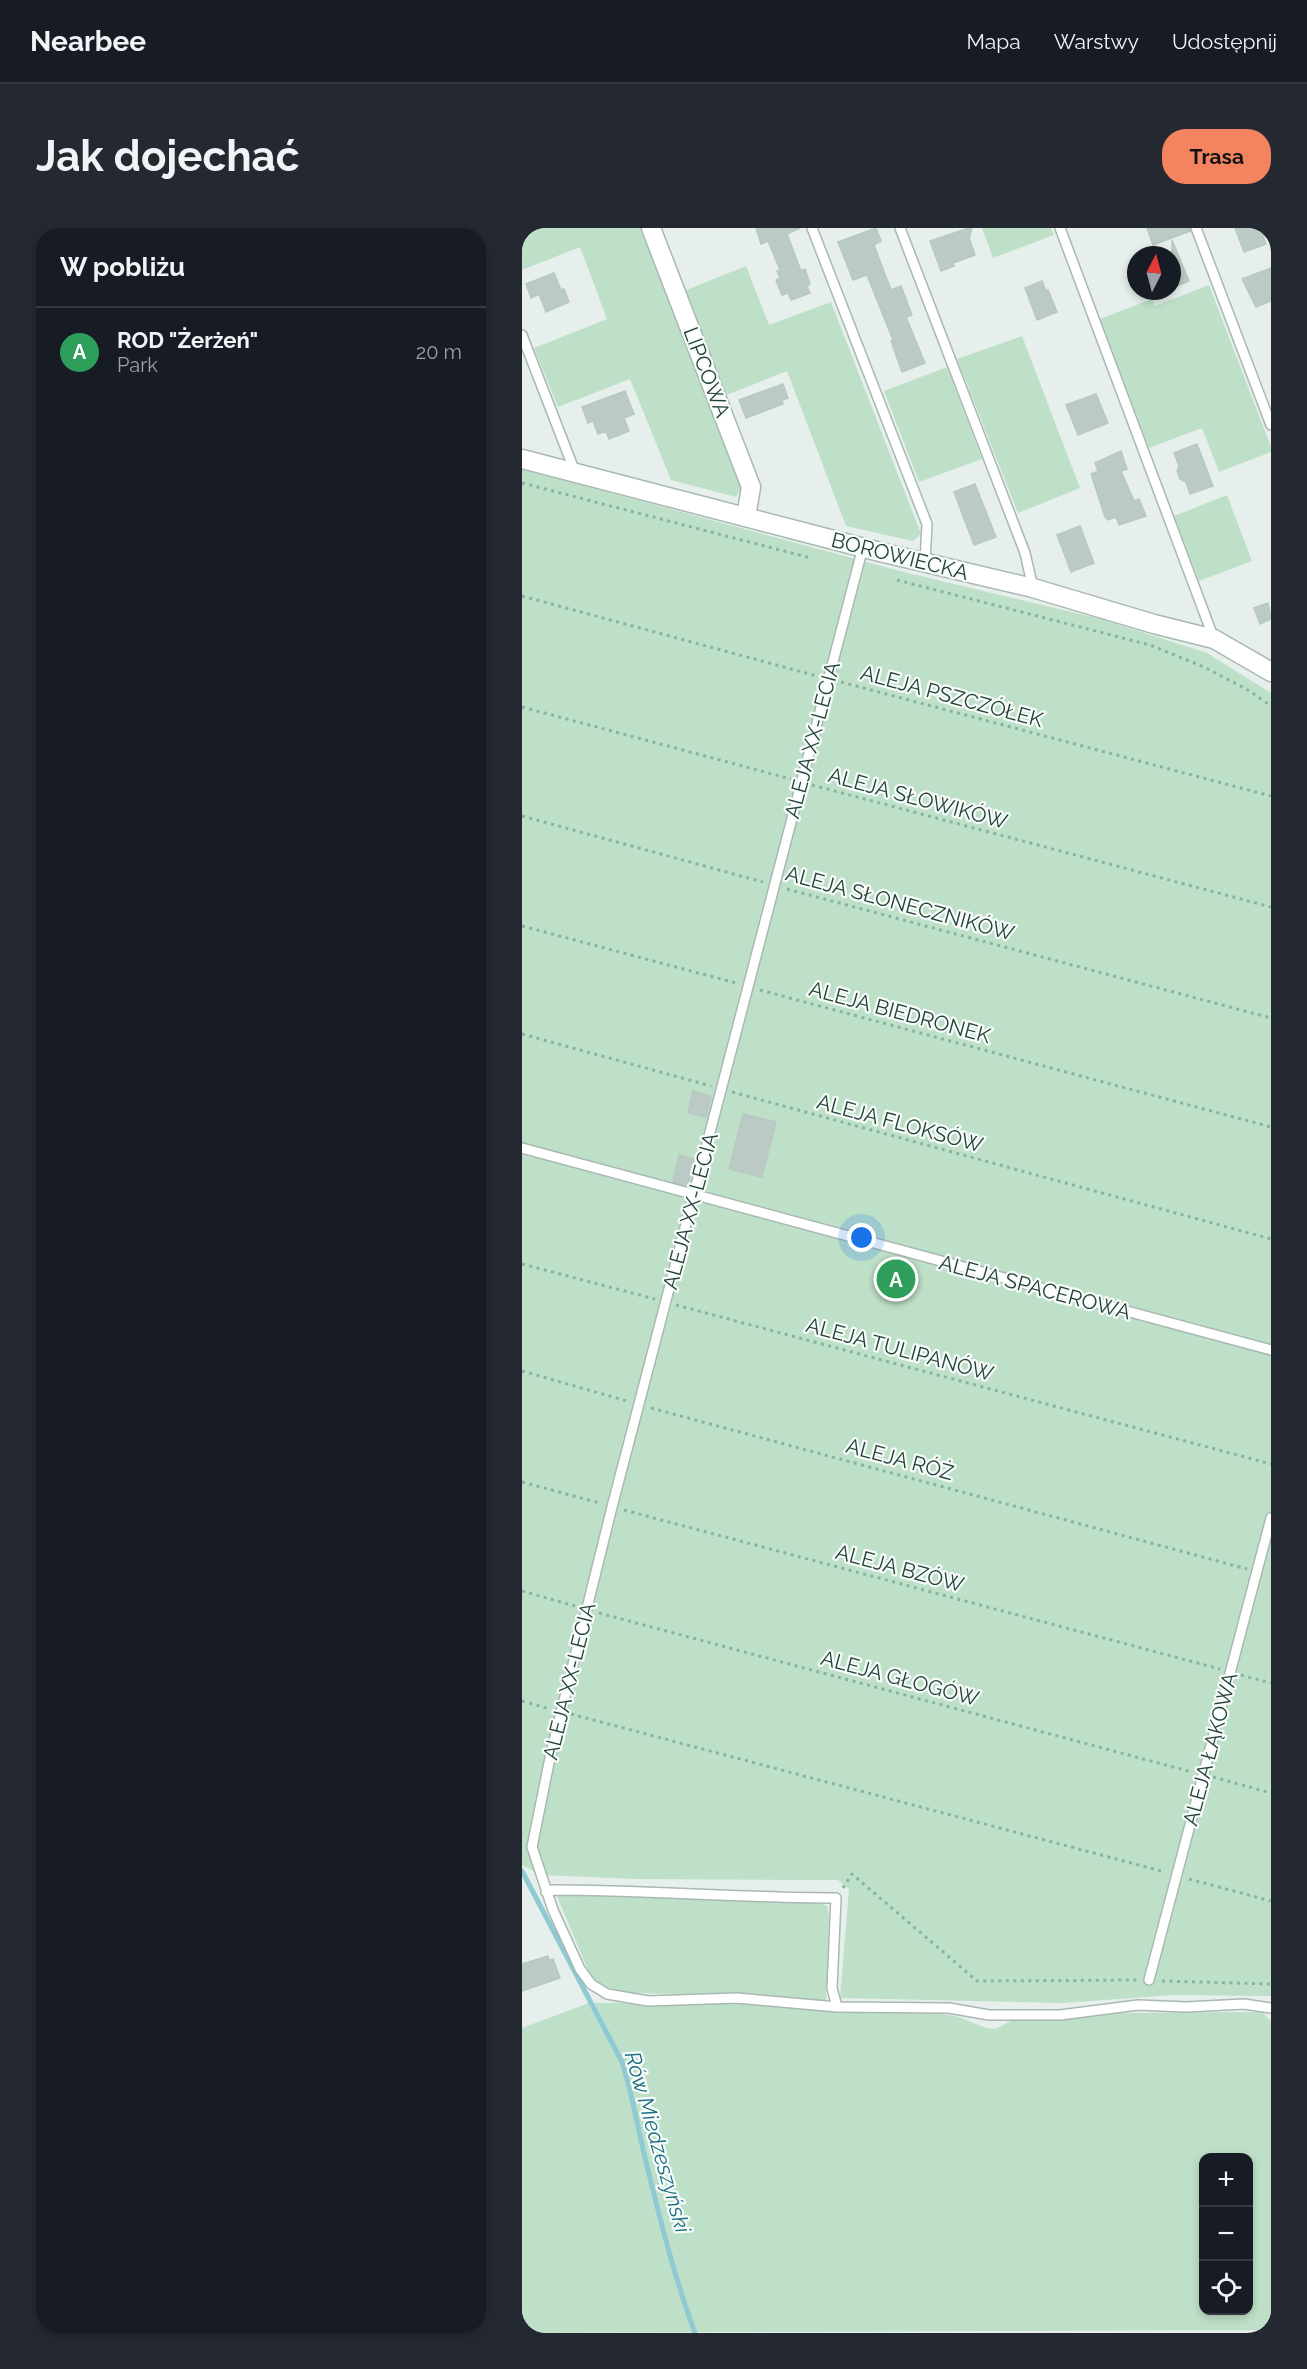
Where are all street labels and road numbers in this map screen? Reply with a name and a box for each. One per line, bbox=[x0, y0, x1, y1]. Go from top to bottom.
street label: LIPCOWA bbox=[678, 323, 736, 421]
street label: BOROWIECKA bbox=[829, 527, 971, 585]
street label: ALEJA XX-LECIA bbox=[779, 659, 845, 821]
street label: ALEJA PSZCZÓŁEK bbox=[858, 660, 1047, 733]
street label: ALEJA SŁOWIKÓW bbox=[826, 762, 1010, 834]
street label: ALEJA SŁONECZNIKÓW bbox=[783, 860, 1017, 946]
street label: ALEJA BIEDRONEK bbox=[807, 976, 994, 1048]
street label: ALEJA FLOKSÓW bbox=[814, 1089, 986, 1157]
street label: ALEJA XX-LECIA bbox=[657, 1130, 723, 1292]
street label: ALEJA SPACEROWA bbox=[936, 1249, 1134, 1325]
street label: ALEJA TULIPANÓW bbox=[804, 1312, 996, 1386]
street label: ALEJA RÓŻ bbox=[844, 1433, 956, 1485]
street label: ALEJA BZÓW bbox=[833, 1539, 967, 1597]
street label: ALEJA XX-LECIA bbox=[537, 1600, 601, 1762]
street label: ALEJA GŁOGÓW bbox=[818, 1645, 982, 1711]
street label: ALEJA ŁĄKOWA bbox=[1178, 1670, 1242, 1828]

